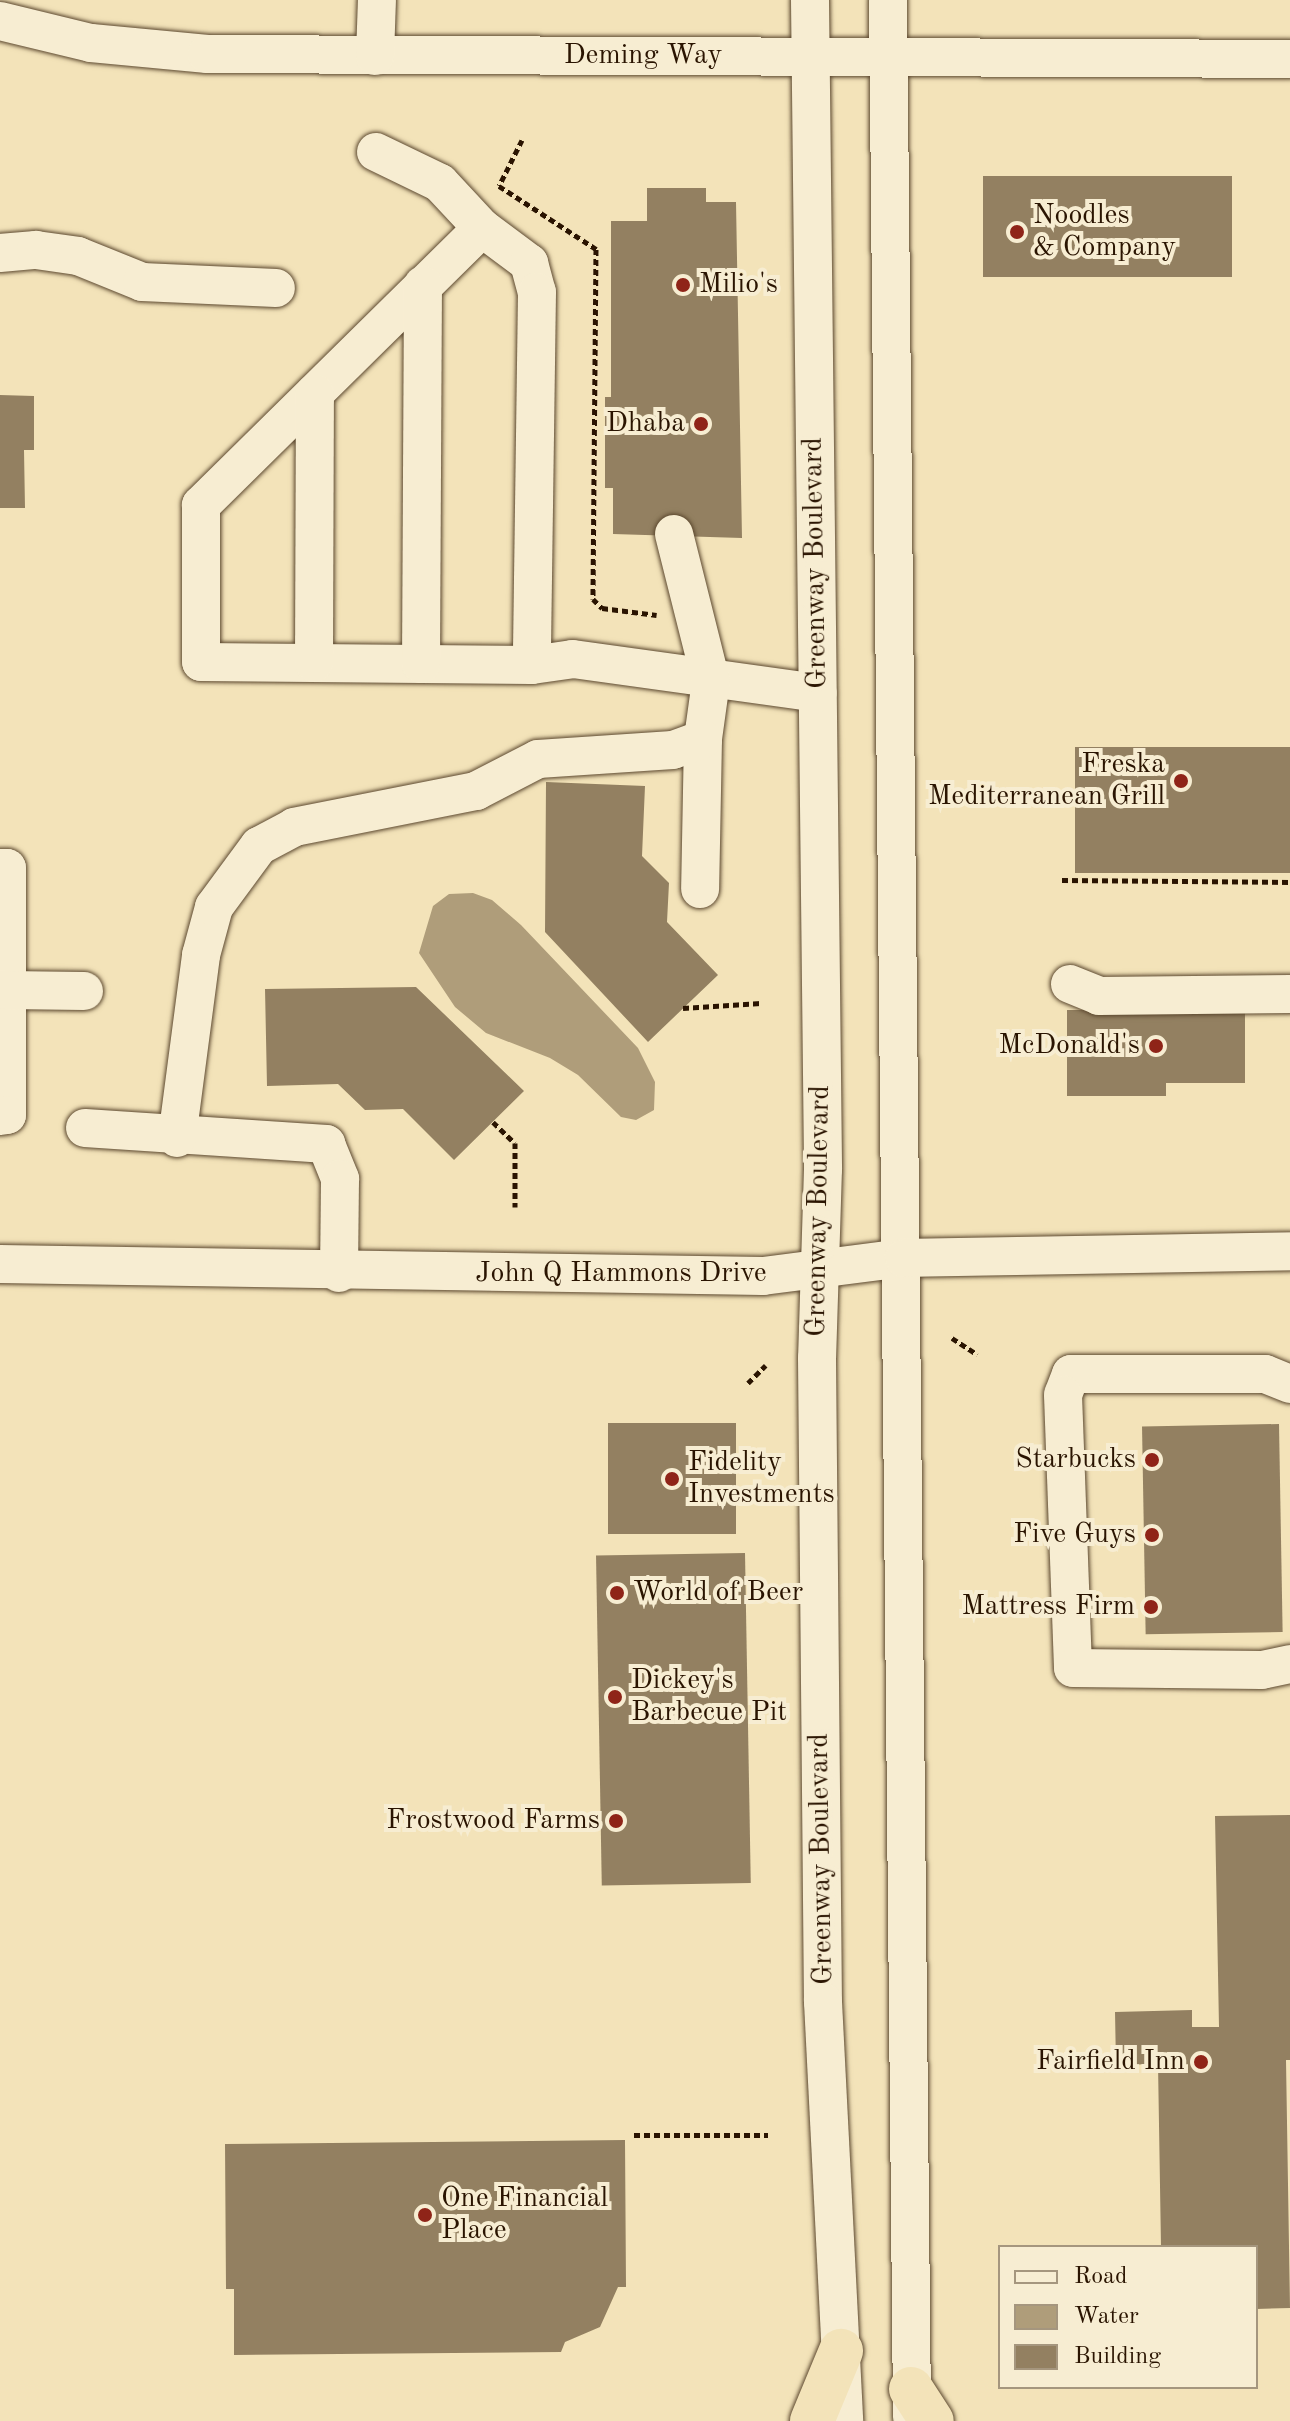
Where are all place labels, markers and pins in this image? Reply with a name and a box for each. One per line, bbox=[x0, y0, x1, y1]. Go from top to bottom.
place label: Noodles & Company bbox=[1033, 199, 1176, 265]
marker: Noodles & Company bbox=[1008, 223, 1026, 241]
place label: Milio's bbox=[699, 268, 778, 302]
marker: Milio's bbox=[674, 276, 692, 294]
place label: Dhaba bbox=[606, 407, 685, 441]
marker: Dhaba bbox=[692, 415, 710, 433]
place label: Freska Mediterranean Grill bbox=[928, 748, 1165, 814]
marker: Freska Mediterranean Grill bbox=[1172, 772, 1190, 790]
place label: McDonald's bbox=[999, 1029, 1140, 1063]
marker: McDonald's bbox=[1147, 1037, 1165, 1055]
place label: Starbucks bbox=[1015, 1443, 1136, 1477]
place label: Fidelity Investments bbox=[688, 1446, 835, 1512]
marker: Starbucks bbox=[1143, 1451, 1161, 1469]
marker: Fidelity Investments bbox=[663, 1470, 681, 1488]
place label: Five Guys bbox=[1013, 1518, 1136, 1552]
marker: Five Guys bbox=[1143, 1526, 1161, 1544]
place label: World of Beer bbox=[633, 1576, 803, 1610]
marker: World of Beer bbox=[608, 1584, 626, 1602]
place label: Mattress Firm bbox=[961, 1590, 1135, 1624]
marker: Mattress Firm bbox=[1142, 1598, 1160, 1616]
place label: Dickey's Barbecue Pit bbox=[631, 1664, 787, 1730]
marker: Dickey's Barbecue Pit bbox=[606, 1688, 624, 1706]
place label: Frostwood Farms bbox=[386, 1804, 600, 1838]
marker: Frostwood Farms bbox=[607, 1812, 625, 1830]
place label: Fairfield Inn bbox=[1036, 2045, 1185, 2079]
marker: Fairfield Inn bbox=[1192, 2053, 1210, 2071]
place label: One Financial Place bbox=[441, 2182, 608, 2248]
marker: One Financial Place bbox=[416, 2206, 434, 2224]

